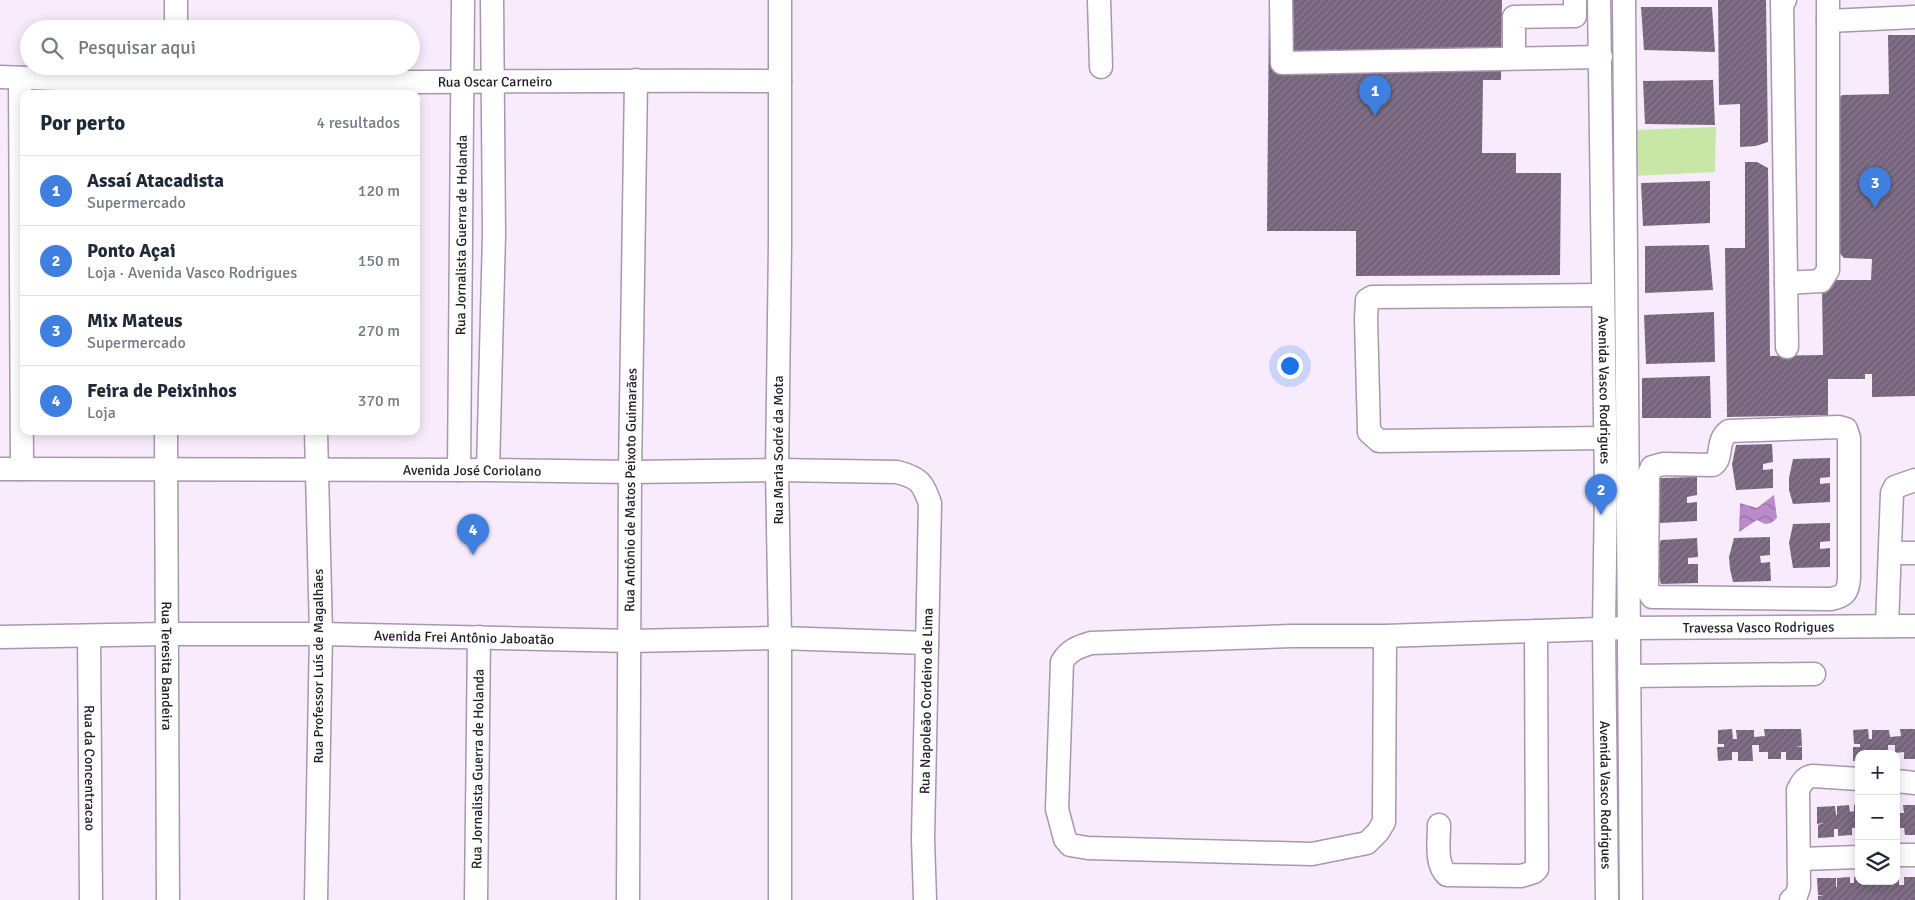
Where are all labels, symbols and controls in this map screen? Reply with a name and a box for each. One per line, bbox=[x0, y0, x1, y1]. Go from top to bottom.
search box bbox=[20, 20, 420, 75]
icon: search bbox=[38, 34, 66, 62]
text: Pesquisar aqui bbox=[78, 36, 196, 60]
street label: Rua Oscar Carneiro bbox=[438, 73, 552, 91]
pin: 1 bbox=[1359, 75, 1391, 116]
text: Por perto bbox=[40, 110, 125, 136]
text: 4 resultados bbox=[317, 113, 400, 133]
street label: Rua Jornalista Guerra de Holanda bbox=[452, 135, 471, 335]
pin: 3 bbox=[1859, 167, 1891, 208]
text: Assaí Atacadista bbox=[87, 169, 224, 193]
text: 1 bbox=[52, 181, 60, 201]
text: 120 m bbox=[358, 181, 400, 201]
text: Supermercado bbox=[87, 193, 186, 213]
text: Ponto Açai bbox=[87, 239, 176, 263]
text: 2 bbox=[52, 251, 60, 271]
text: 150 m bbox=[358, 251, 400, 271]
text: Loja · Avenida Vasco Rodrigues bbox=[87, 263, 297, 283]
text: Mix Mateus bbox=[87, 309, 183, 333]
street label: Avenida Vasco Rodrigues bbox=[1595, 316, 1614, 464]
text: 3 bbox=[52, 321, 60, 341]
text: 270 m bbox=[358, 321, 400, 341]
text: Supermercado bbox=[87, 333, 186, 353]
your location bbox=[1277, 353, 1303, 379]
street label: Rua Antônio de Matos Peixoto Guimarães bbox=[621, 368, 641, 612]
street label: Rua Maria Sodré da Mota bbox=[770, 375, 787, 525]
text: Feira de Peixinhos bbox=[87, 379, 237, 403]
text: 4 bbox=[52, 391, 60, 411]
text: 370 m bbox=[358, 391, 400, 411]
text: Loja bbox=[87, 403, 116, 423]
street label: Avenida José Coriolano bbox=[403, 462, 541, 480]
pin: 2 bbox=[1585, 474, 1617, 515]
pin: 4 bbox=[457, 514, 489, 555]
street label: Rua Professor Luís de Magalhães bbox=[310, 569, 327, 763]
street label: Rua Teresita Bandeira bbox=[158, 601, 175, 731]
street label: Rua Napoleão Cordeiro de Lima bbox=[916, 608, 937, 794]
street label: Travessa Vasco Rodrigues bbox=[1683, 619, 1834, 637]
street label: Avenida Frei Antônio Jaboatão bbox=[374, 627, 554, 648]
street label: Rua Jornalista Guerra de Holanda bbox=[468, 669, 488, 869]
street label: Rua da Concentracao bbox=[81, 705, 98, 831]
street label: Avenida Vasco Rodrigues bbox=[1596, 721, 1615, 869]
map controls bbox=[1855, 750, 1900, 885]
button: + bbox=[1855, 750, 1900, 795]
button: − bbox=[1855, 795, 1900, 840]
button: layers bbox=[1855, 840, 1900, 885]

